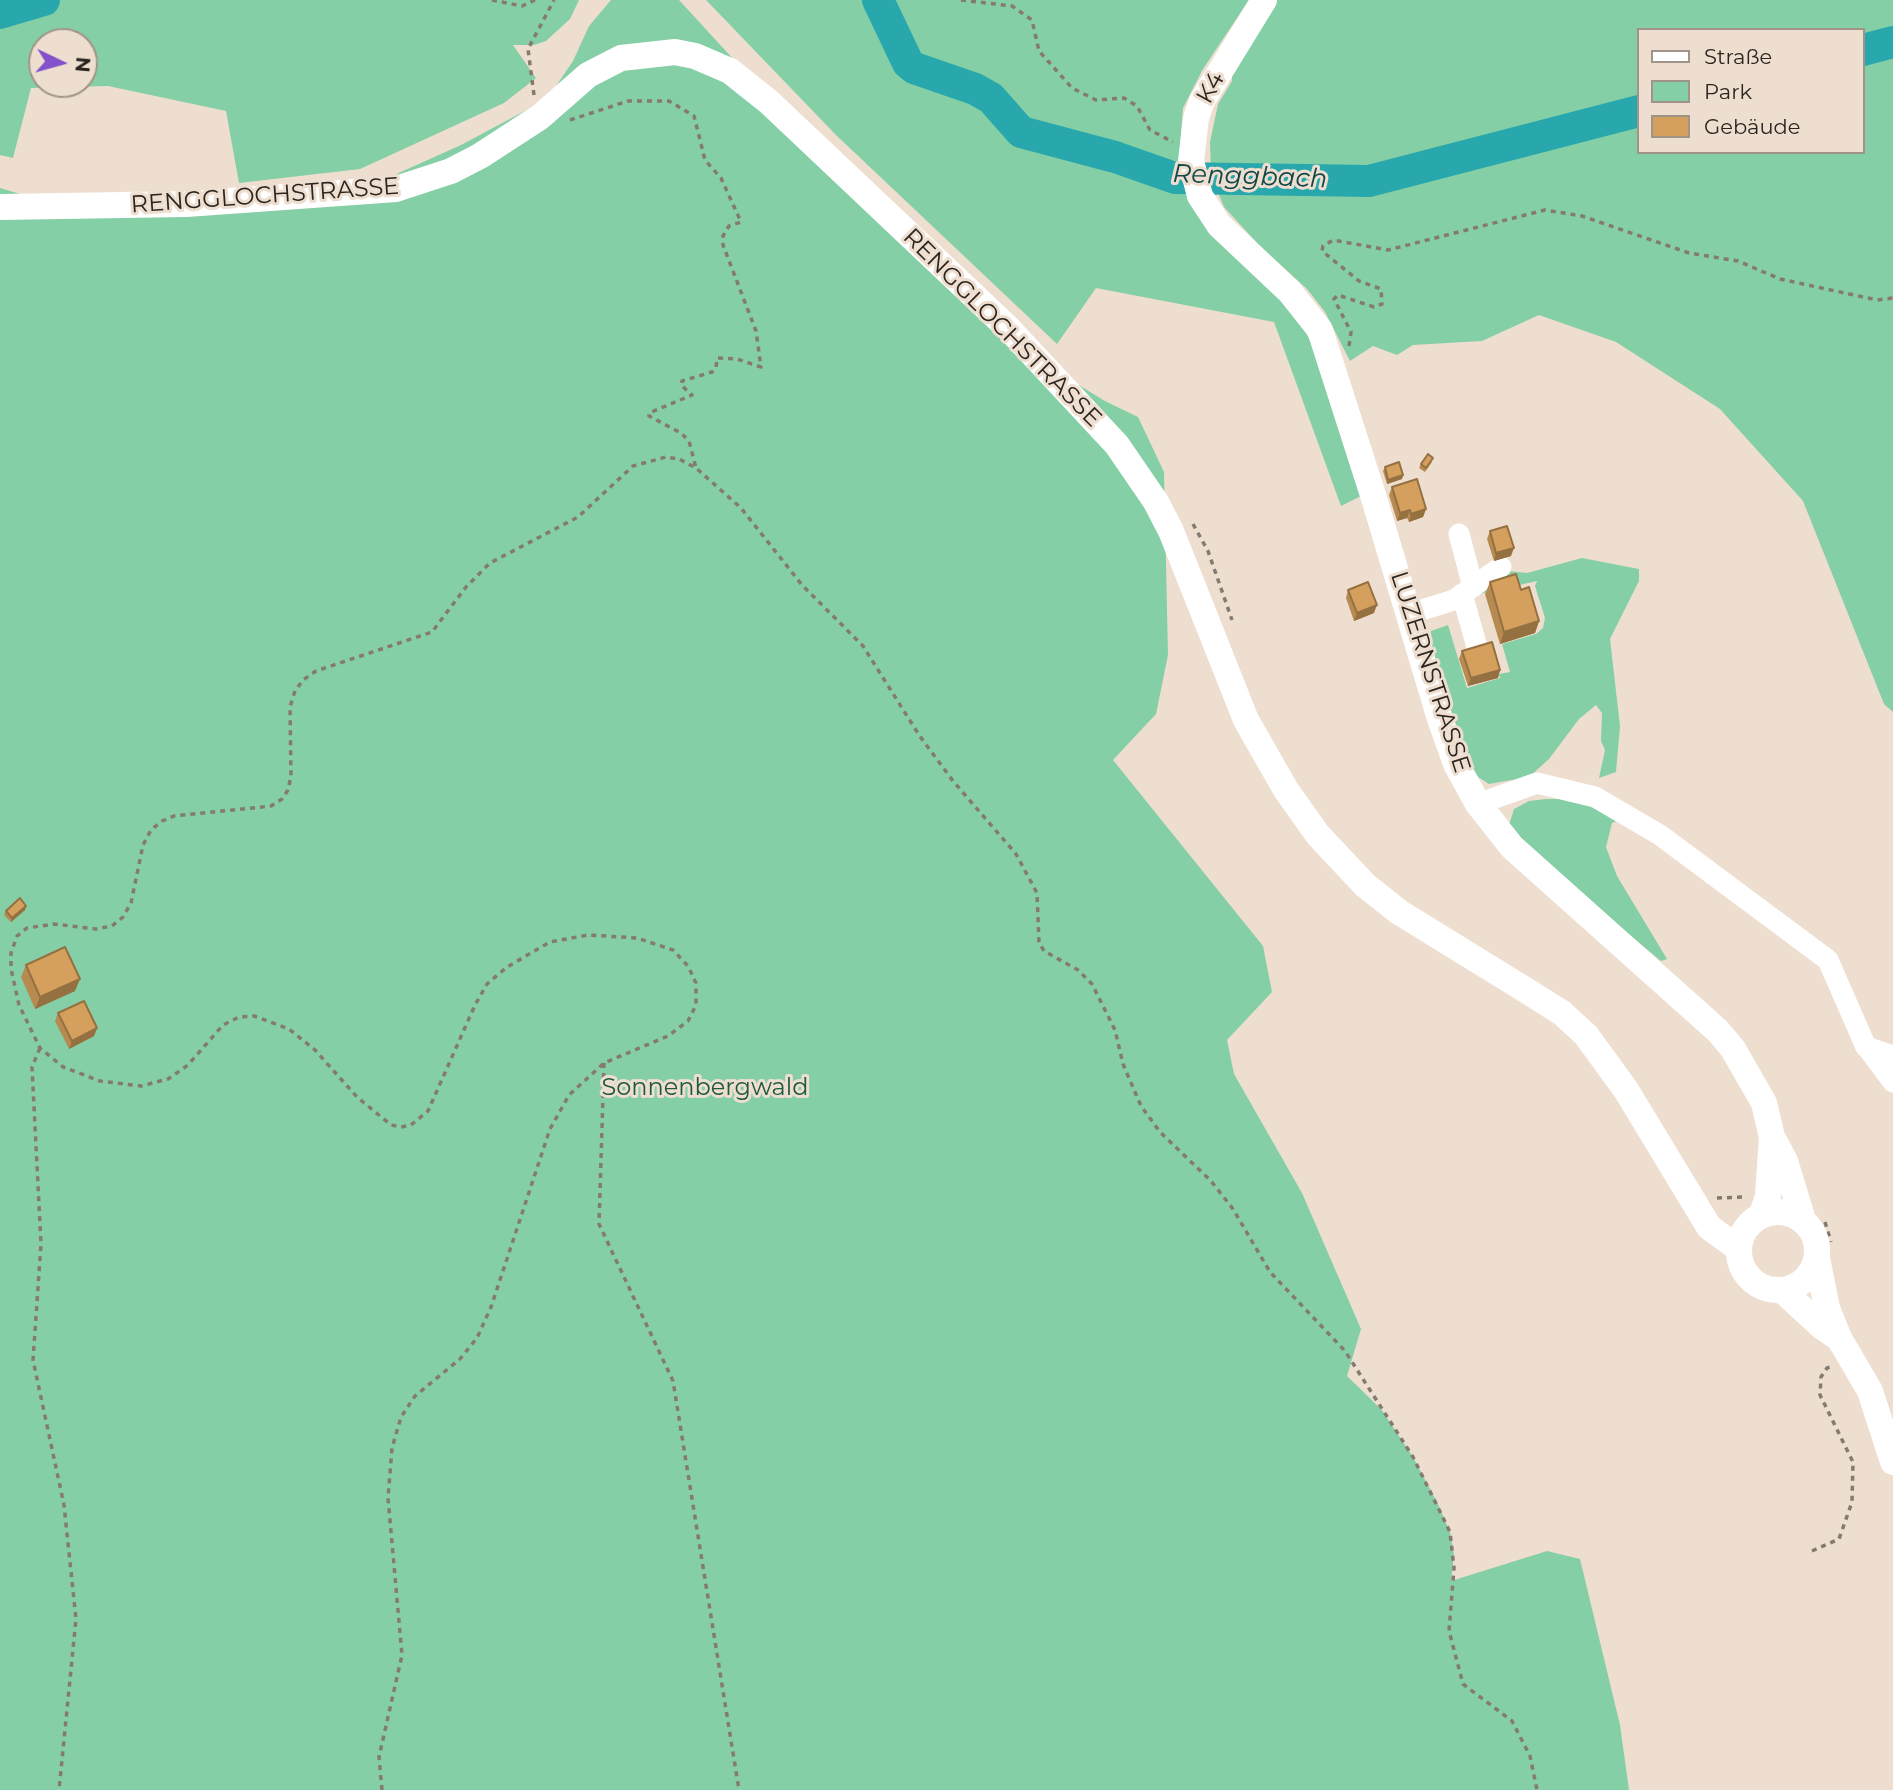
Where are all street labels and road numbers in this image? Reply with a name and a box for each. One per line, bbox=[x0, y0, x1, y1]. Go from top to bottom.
street label: K4 bbox=[1191, 67, 1231, 109]
street label: RENGGLOCHSTRASSE bbox=[130, 172, 400, 220]
street label: RENGGLOCHSTRASSE bbox=[897, 223, 1107, 433]
street label: LUZERNSTRASSE bbox=[1384, 568, 1476, 776]

